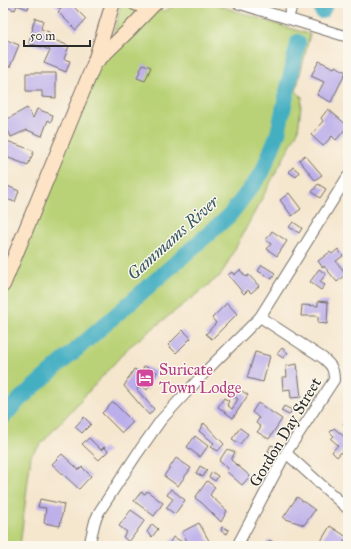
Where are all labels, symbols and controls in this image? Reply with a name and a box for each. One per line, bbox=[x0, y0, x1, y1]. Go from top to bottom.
scale bar bbox=[24, 22, 90, 48]
text: 50 m bbox=[30, 29, 55, 43]
water label: Gammams River bbox=[123, 191, 224, 285]
place label: Suricate Town Lodge bbox=[159, 360, 242, 398]
hotel icon: Suricate Town Lodge bbox=[134, 367, 156, 389]
street label: Gordon Day Street bbox=[245, 374, 325, 490]

